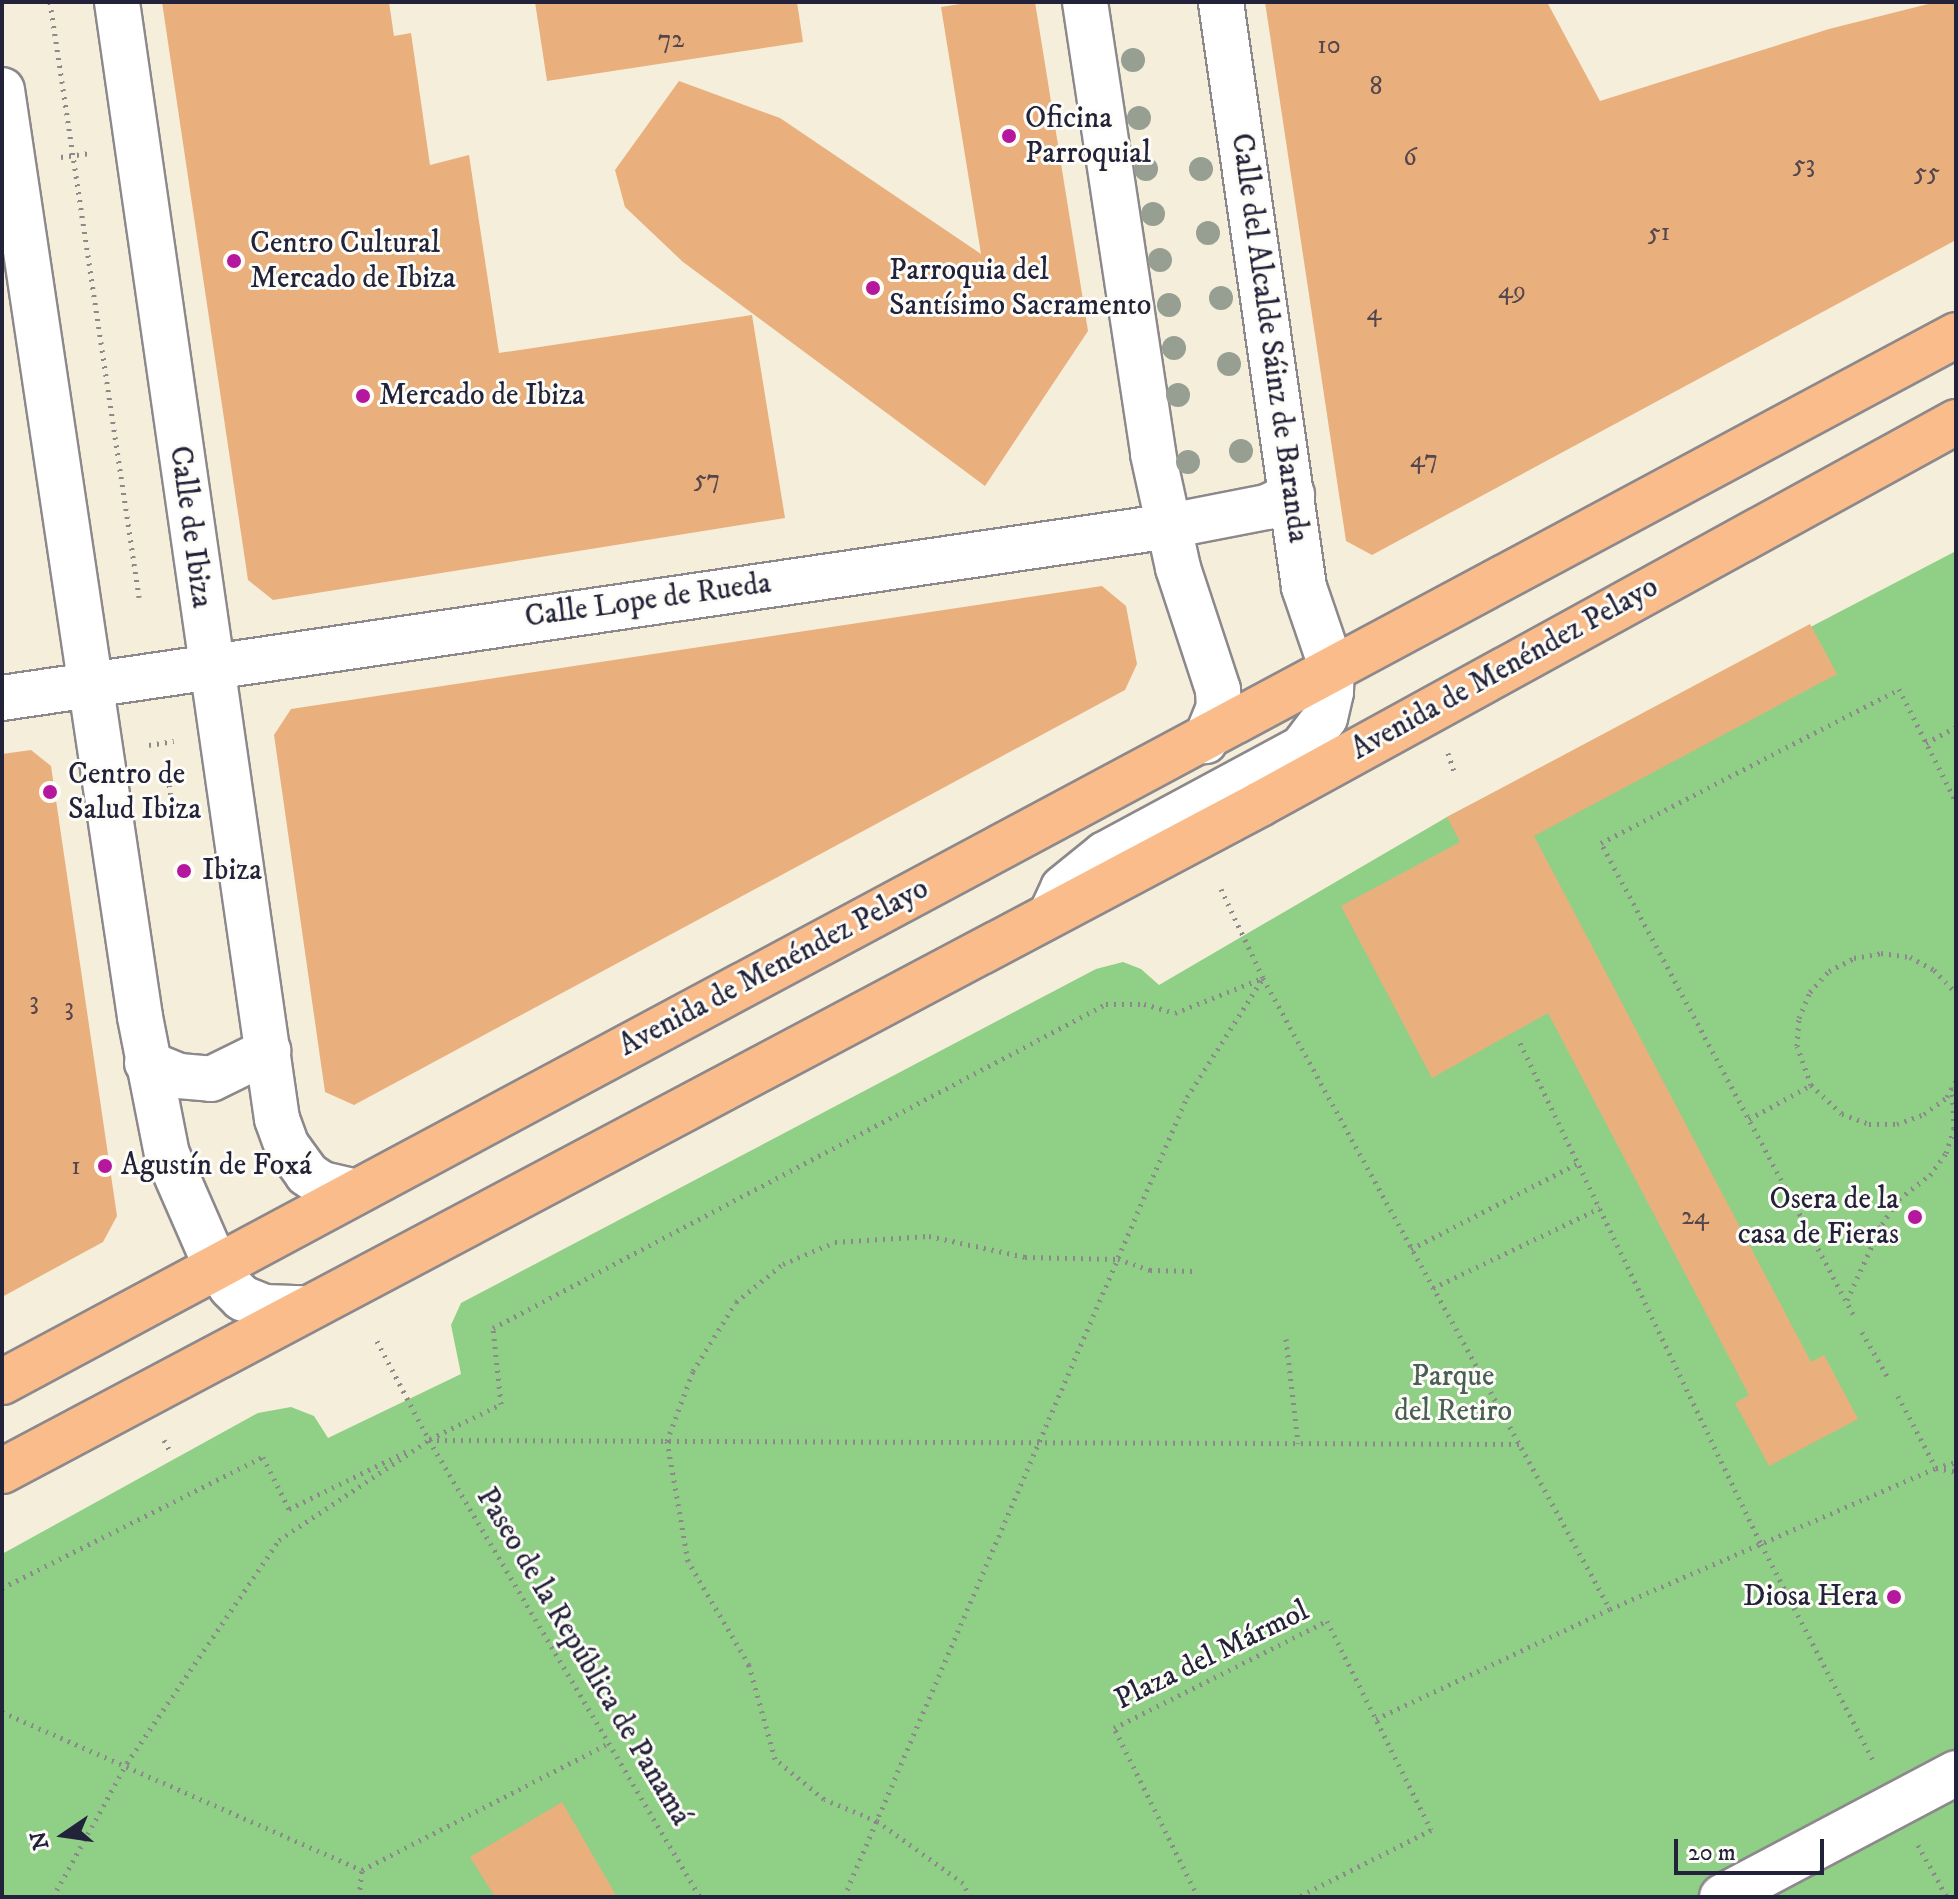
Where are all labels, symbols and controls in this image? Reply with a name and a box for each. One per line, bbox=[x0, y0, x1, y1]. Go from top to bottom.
house number: 72 bbox=[658, 24, 684, 56]
house number: 10 bbox=[1317, 30, 1341, 62]
house number: 8 bbox=[1369, 71, 1383, 103]
place label: Oficina Parroquial bbox=[1025, 101, 1151, 172]
marker: Oficina Parroquial bbox=[1000, 127, 1018, 145]
street label: Calle del Alcalde Sáinz de Baranda bbox=[1222, 131, 1316, 545]
house number: 6 bbox=[1403, 142, 1417, 174]
house number: 53 bbox=[1793, 149, 1815, 181]
house number: 55 bbox=[1914, 157, 1940, 189]
house number: 51 bbox=[1648, 217, 1670, 249]
place label: Centro Cultural Mercado de Ibiza bbox=[250, 226, 456, 296]
marker: Centro Cultural Mercado de Ibiza bbox=[225, 252, 243, 270]
place label: Parroquia del Santísimo Sacramento bbox=[889, 253, 1151, 324]
house number: 49 bbox=[1498, 275, 1526, 307]
marker: Parroquia del Santísimo Sacramento bbox=[864, 279, 882, 297]
house number: 4 bbox=[1367, 297, 1381, 329]
place label: Mercado de Ibiza bbox=[379, 378, 585, 414]
marker: Mercado de Ibiza bbox=[354, 387, 372, 405]
street label: Calle de Ibiza bbox=[161, 444, 219, 610]
house number: 47 bbox=[1410, 444, 1438, 476]
house number: 57 bbox=[694, 464, 720, 496]
street label: Calle Lope de Rueda bbox=[523, 566, 773, 636]
street label: Avenida de Menéndez Pelayo bbox=[1345, 570, 1665, 768]
place label: Centro de Salud Ibiza bbox=[68, 757, 201, 828]
marker: Centro de Salud Ibiza bbox=[39, 781, 61, 803]
place label: Ibiza bbox=[202, 853, 262, 889]
marker: Ibiza bbox=[173, 860, 195, 882]
street label: Avenida de Menéndez Pelayo bbox=[613, 871, 935, 1065]
house number: 3 bbox=[29, 986, 39, 1018]
house number: 3 bbox=[64, 992, 74, 1024]
place label: Agustín de Foxá bbox=[121, 1148, 312, 1184]
house number: 1 bbox=[71, 1151, 81, 1183]
marker: Agustín de Foxá bbox=[96, 1157, 114, 1175]
place label: Osera de la casa de Fieras bbox=[1738, 1182, 1899, 1252]
house number: 24 bbox=[1681, 1201, 1709, 1233]
marker: Osera de la casa de Fieras bbox=[1906, 1208, 1924, 1226]
park label: Parque del Retiro bbox=[1394, 1359, 1512, 1430]
street label: Paseo de la República de Panamá bbox=[468, 1482, 698, 1832]
place label: Diosa Hera bbox=[1743, 1579, 1878, 1615]
marker: Diosa Hera bbox=[1885, 1588, 1903, 1606]
street label: Plaza del Mármol bbox=[1109, 1594, 1315, 1718]
north arrow bbox=[24, 1795, 104, 1875]
scale bar bbox=[1678, 1823, 1828, 1873]
text: N bbox=[25, 1829, 55, 1852]
text: 20 m bbox=[1688, 1838, 1736, 1868]

